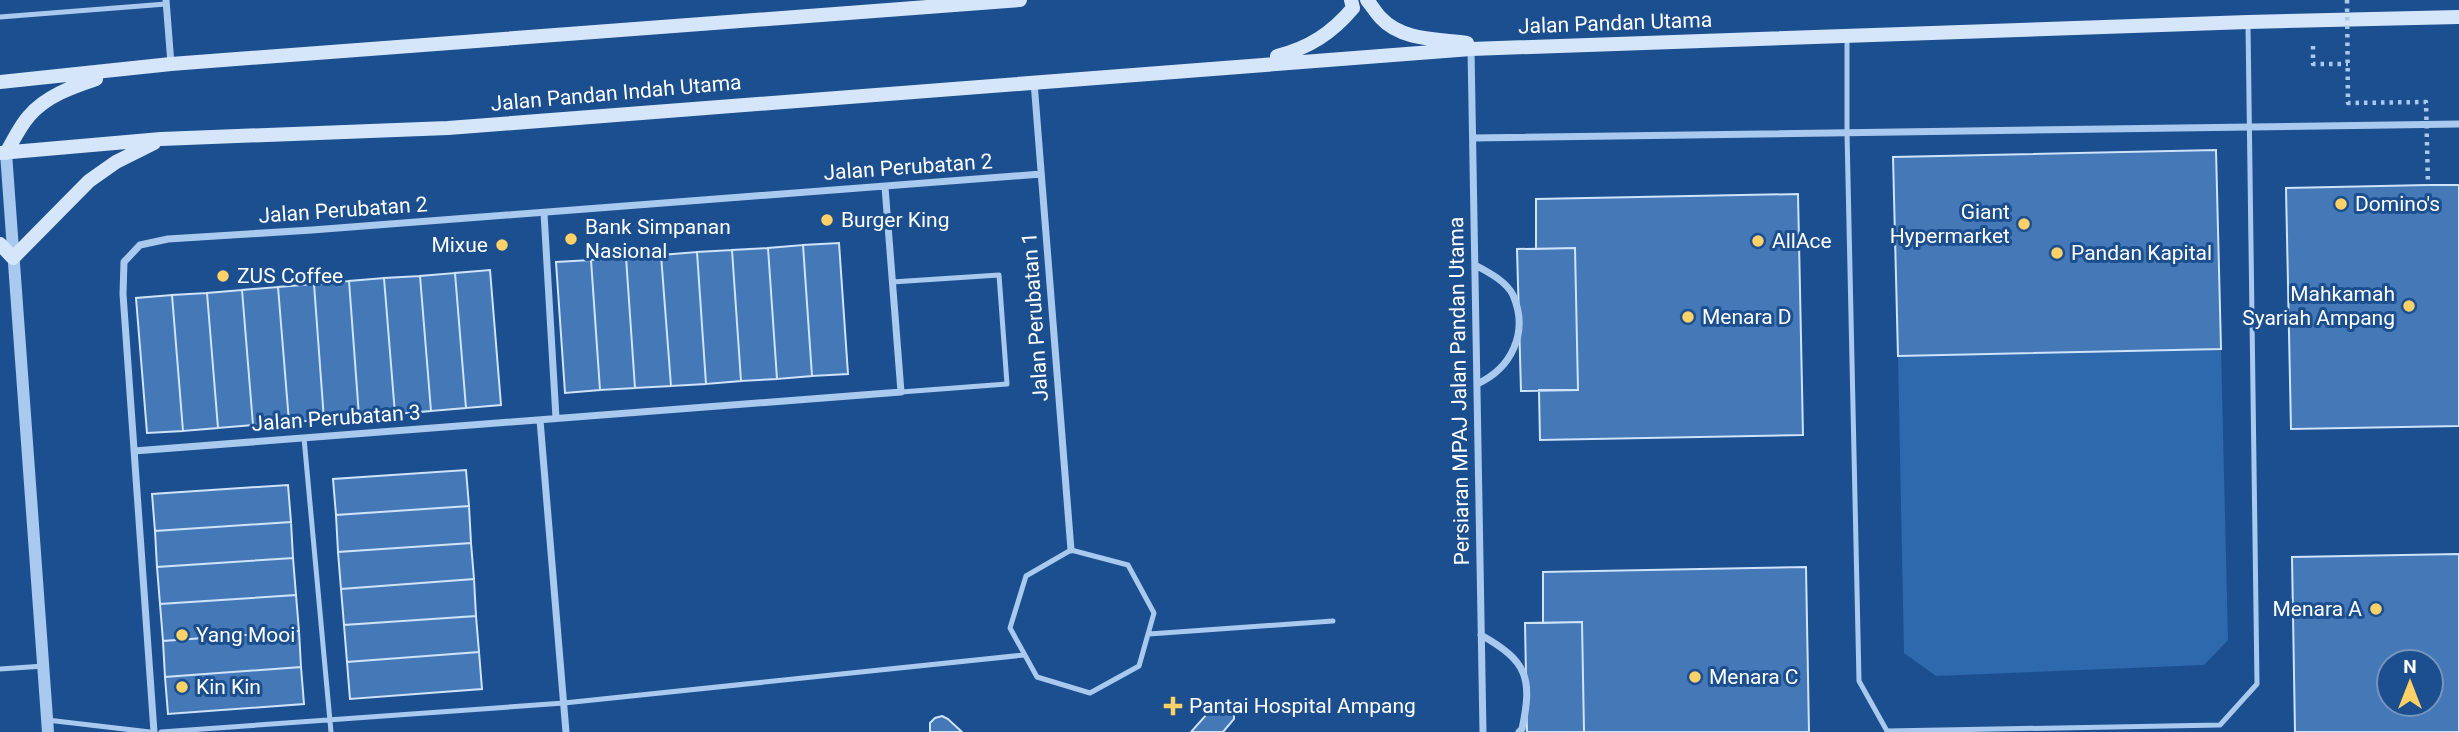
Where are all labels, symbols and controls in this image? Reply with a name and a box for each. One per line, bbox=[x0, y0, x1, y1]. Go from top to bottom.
street label: Jalan Pandan Utama bbox=[1517, 8, 1713, 38]
street label: Jalan Pandan Indah Utama bbox=[490, 70, 742, 116]
street label: Jalan Perubatan 2 bbox=[823, 149, 994, 185]
street label: Jalan Perubatan 2 bbox=[258, 192, 429, 228]
place label: Domino's bbox=[2355, 192, 2440, 216]
marker: Domino's bbox=[2333, 196, 2349, 212]
place label: Giant Hypermarket bbox=[1890, 200, 2010, 248]
place label: Burger King bbox=[841, 208, 950, 232]
marker: Burger King bbox=[819, 212, 835, 228]
place label: Bank Simpanan Nasional bbox=[585, 215, 731, 263]
street label: Persiaran MPAJ Jalan Pandan Utama bbox=[1444, 216, 1474, 566]
marker: Giant Hypermarket bbox=[2016, 216, 2032, 232]
place label: AllAce bbox=[1772, 229, 1832, 253]
marker: Bank Simpanan Nasional bbox=[563, 231, 579, 247]
street label: Jalan Perubatan 1 bbox=[1017, 232, 1053, 402]
place label: Mixue bbox=[431, 233, 488, 257]
marker: AllAce bbox=[1750, 233, 1766, 249]
marker: Mixue bbox=[494, 237, 510, 253]
place label: Pandan Kapital bbox=[2071, 241, 2212, 265]
marker: Pandan Kapital bbox=[2049, 245, 2065, 261]
place label: ZUS Coffee bbox=[237, 264, 343, 288]
marker: ZUS Coffee bbox=[215, 268, 231, 284]
place label: Mahkamah Syariah Ampang bbox=[2242, 282, 2395, 330]
marker: Mahkamah Syariah Ampang bbox=[2401, 298, 2417, 314]
place label: Menara D bbox=[1702, 305, 1792, 329]
marker: Menara D bbox=[1680, 309, 1696, 325]
street label: Jalan Perubatan 3 bbox=[251, 400, 421, 436]
place label: Menara A bbox=[2272, 597, 2362, 621]
marker: Menara A bbox=[2368, 601, 2384, 617]
place label: Yang Mooi bbox=[196, 623, 295, 647]
marker: Yang Mooi bbox=[174, 627, 190, 643]
north arrow bbox=[2375, 648, 2445, 718]
text: N bbox=[2403, 655, 2417, 678]
place label: Menara C bbox=[1709, 665, 1799, 689]
marker: Menara C bbox=[1687, 669, 1703, 685]
place label: Kin Kin bbox=[196, 675, 261, 699]
marker: Kin Kin bbox=[174, 679, 190, 695]
place label: Pantai Hospital Ampang bbox=[1189, 694, 1416, 718]
marker: Pantai Hospital Ampang bbox=[1163, 696, 1183, 716]

